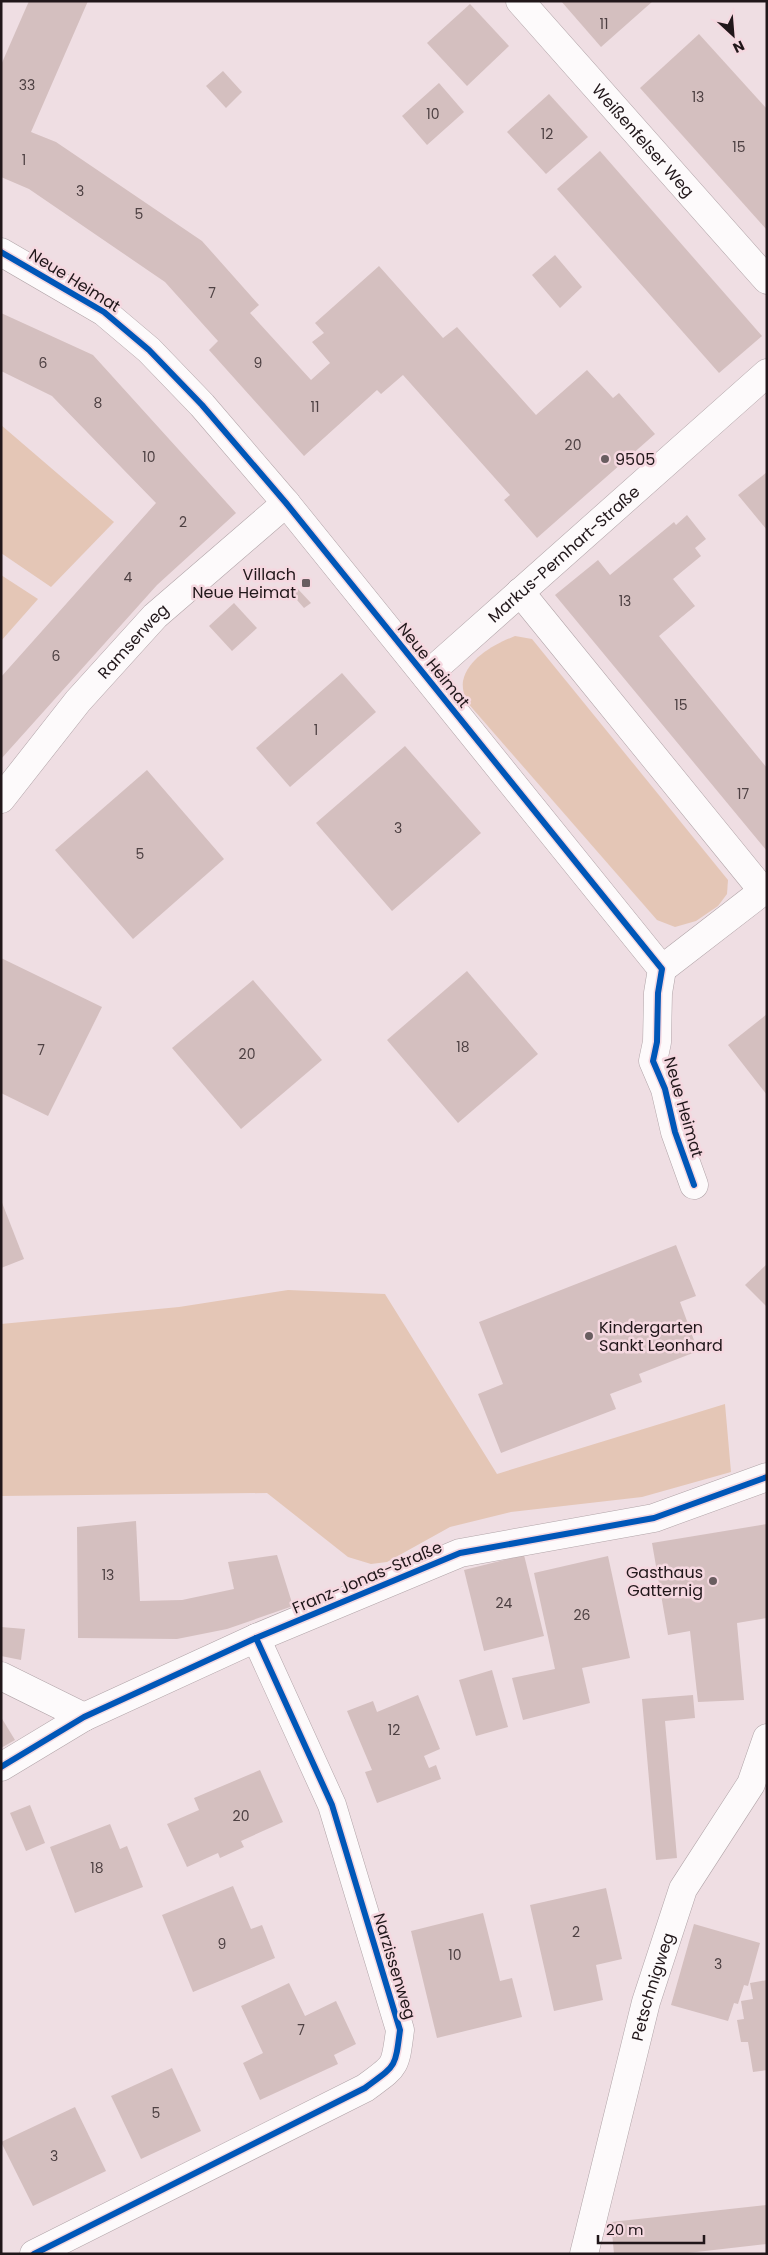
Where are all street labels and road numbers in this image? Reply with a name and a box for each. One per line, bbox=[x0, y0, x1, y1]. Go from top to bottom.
street label: Weißenfelser Weg bbox=[586, 79, 699, 202]
street label: Neue Heimat bbox=[25, 243, 125, 318]
street label: Markus-Pernhart-Straße bbox=[483, 480, 645, 628]
street label: Ramserweg bbox=[93, 598, 174, 684]
street label: Neue Heimat bbox=[392, 618, 475, 713]
street label: Neue Heimat bbox=[658, 1054, 709, 1160]
street label: Franz-Jonas-Straße bbox=[289, 1535, 446, 1619]
street label: Narzissenweg bbox=[367, 1910, 422, 2022]
street label: Petschnigweg bbox=[626, 1930, 680, 2043]

